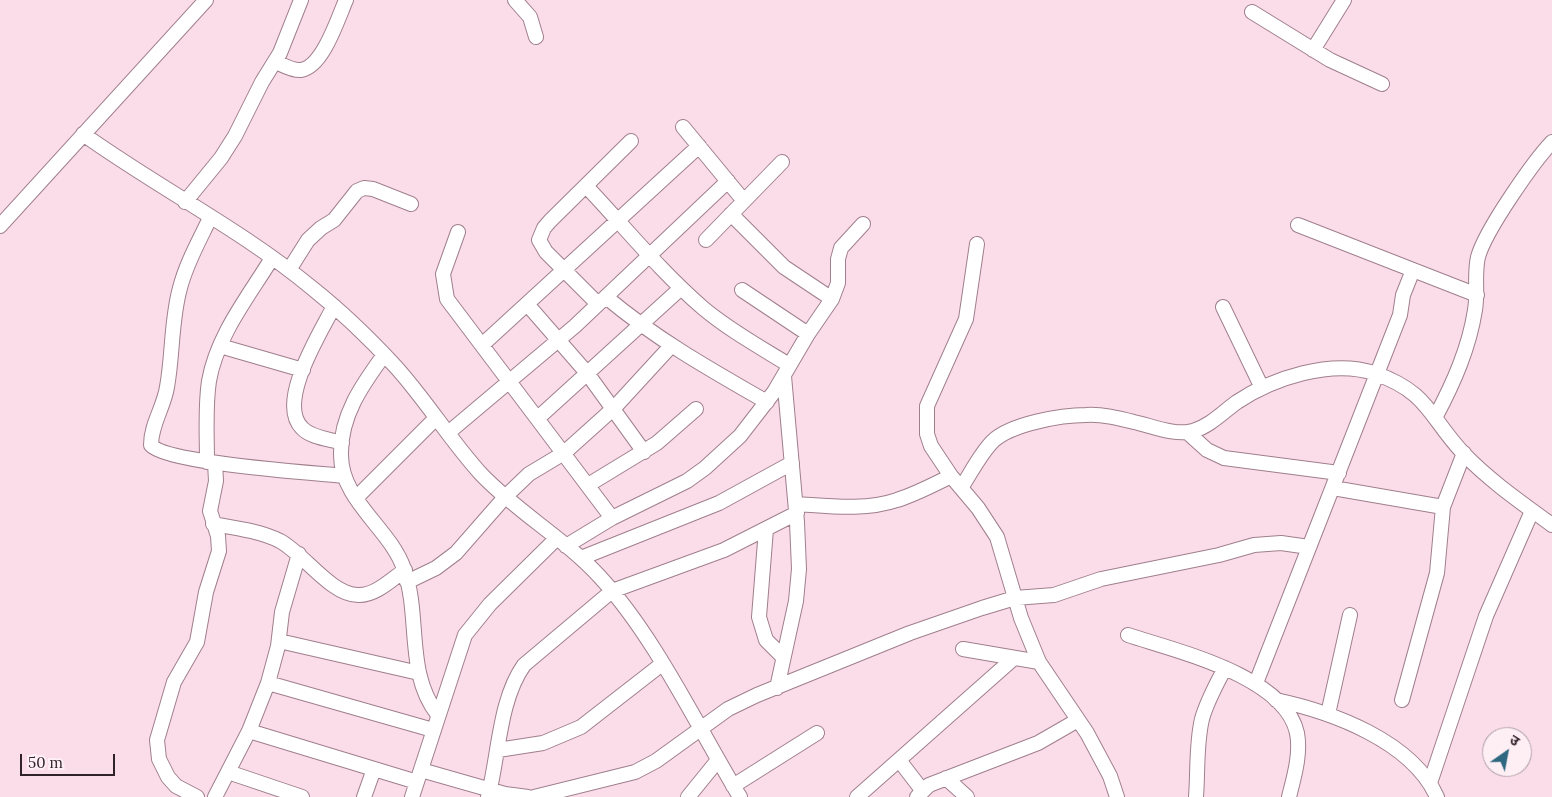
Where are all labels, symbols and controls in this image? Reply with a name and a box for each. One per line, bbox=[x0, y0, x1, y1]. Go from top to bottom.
north arrow bbox=[1482, 727, 1532, 777]
text: उ bbox=[1506, 730, 1523, 750]
scale bar bbox=[22, 744, 118, 776]
text: 50 m bbox=[28, 753, 63, 772]

